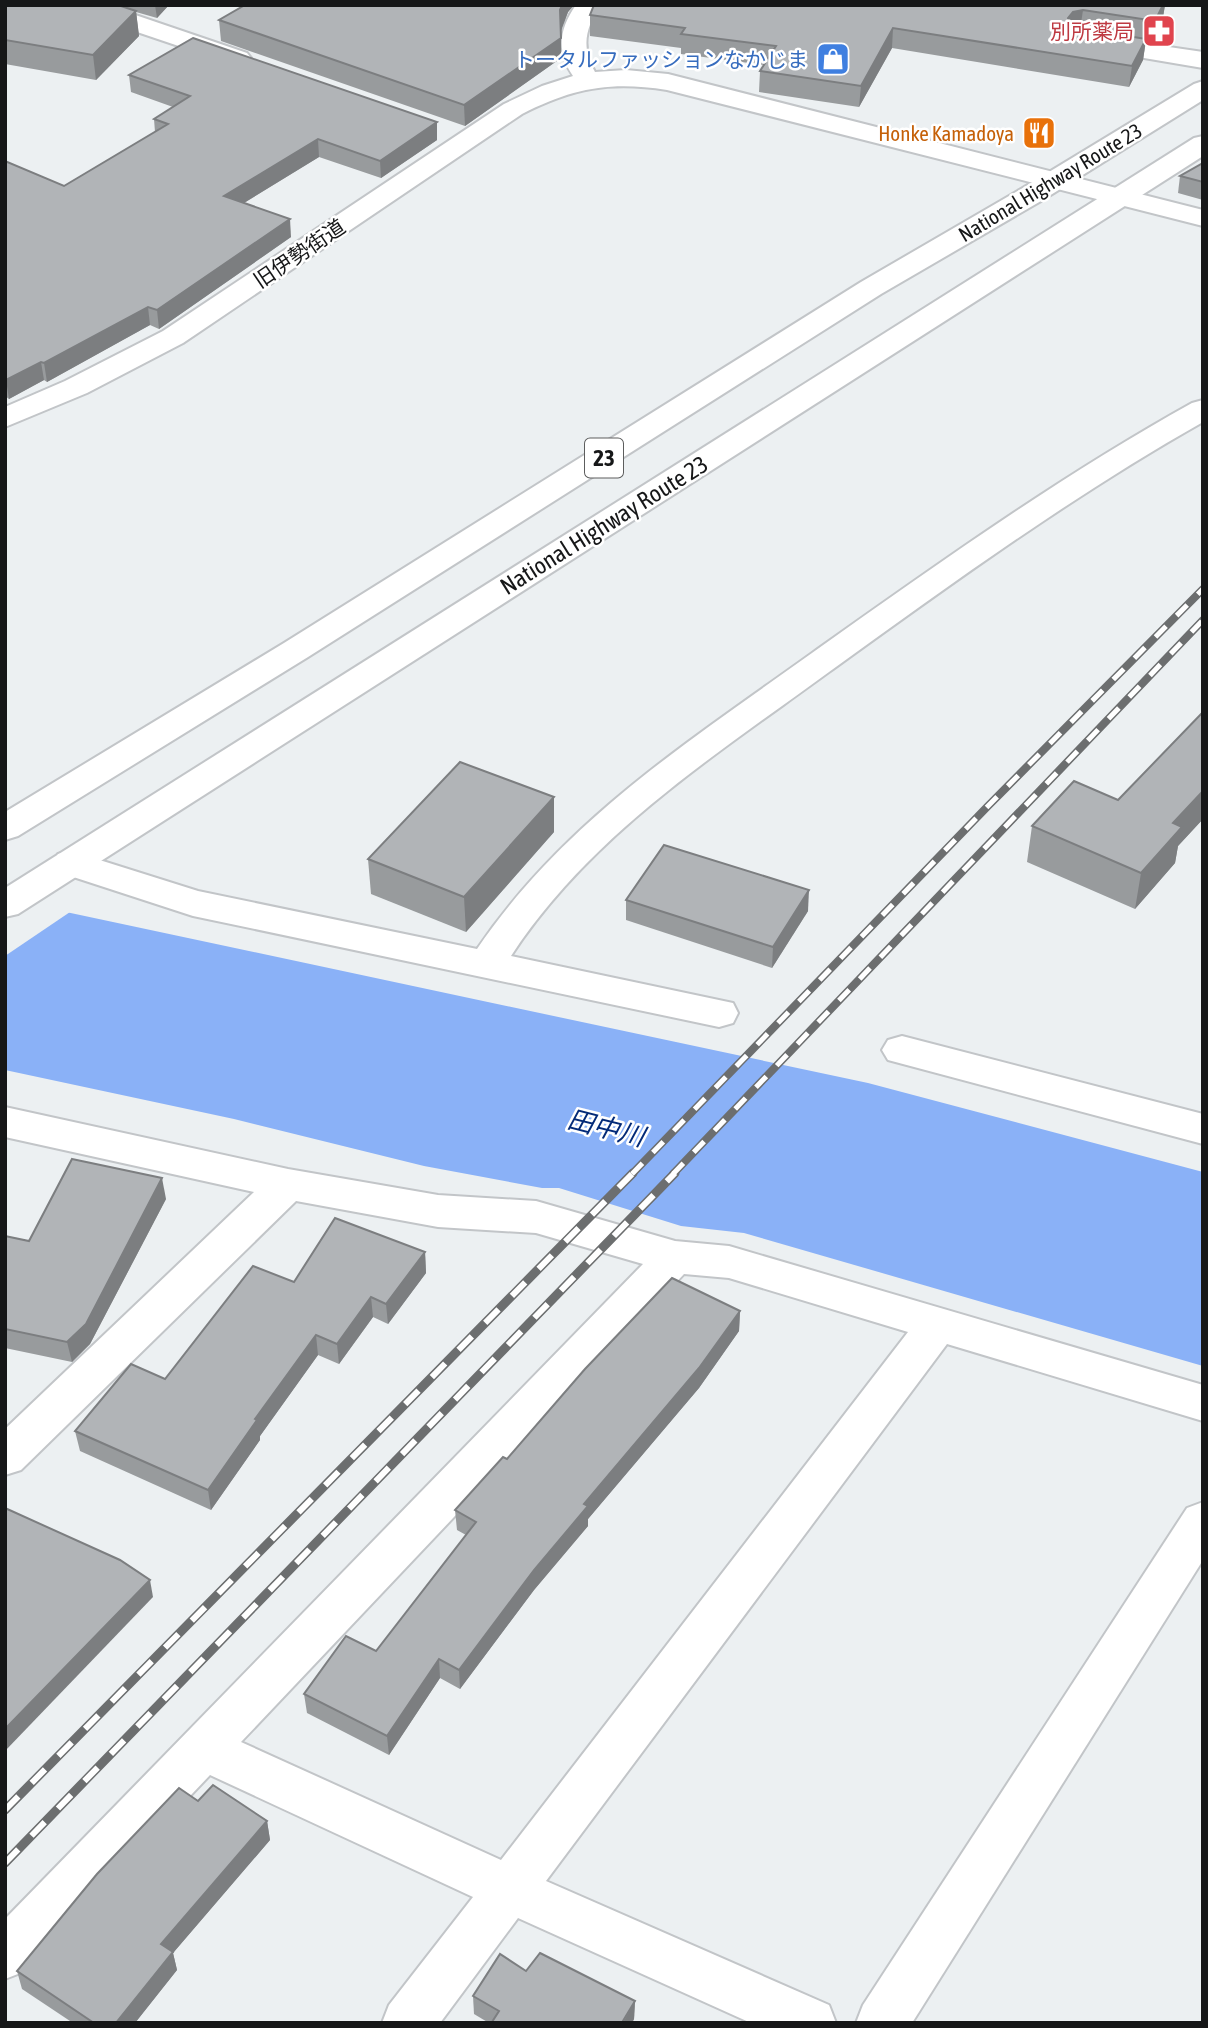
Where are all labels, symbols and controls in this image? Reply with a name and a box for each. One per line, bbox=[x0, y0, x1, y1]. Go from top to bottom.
pharmacy icon: 別所薬局 bbox=[1140, 12, 1178, 50]
place label: 別所薬局 bbox=[1050, 19, 1134, 43]
shop icon: トータルファッションなかじま bbox=[814, 40, 852, 78]
place label: トータルファッションなかじま bbox=[514, 47, 808, 71]
restaurant icon: Honke Kamadoya bbox=[1020, 114, 1058, 152]
street label: National Highway Route 23 bbox=[954, 118, 1146, 246]
place label: Honke Kamadoya bbox=[878, 121, 1014, 145]
street label: 旧伊勢街道 bbox=[249, 214, 349, 292]
road number: 23 bbox=[585, 438, 623, 478]
street label: National Highway Route 23 bbox=[495, 450, 713, 600]
water label: 田中川 bbox=[565, 1104, 650, 1153]

